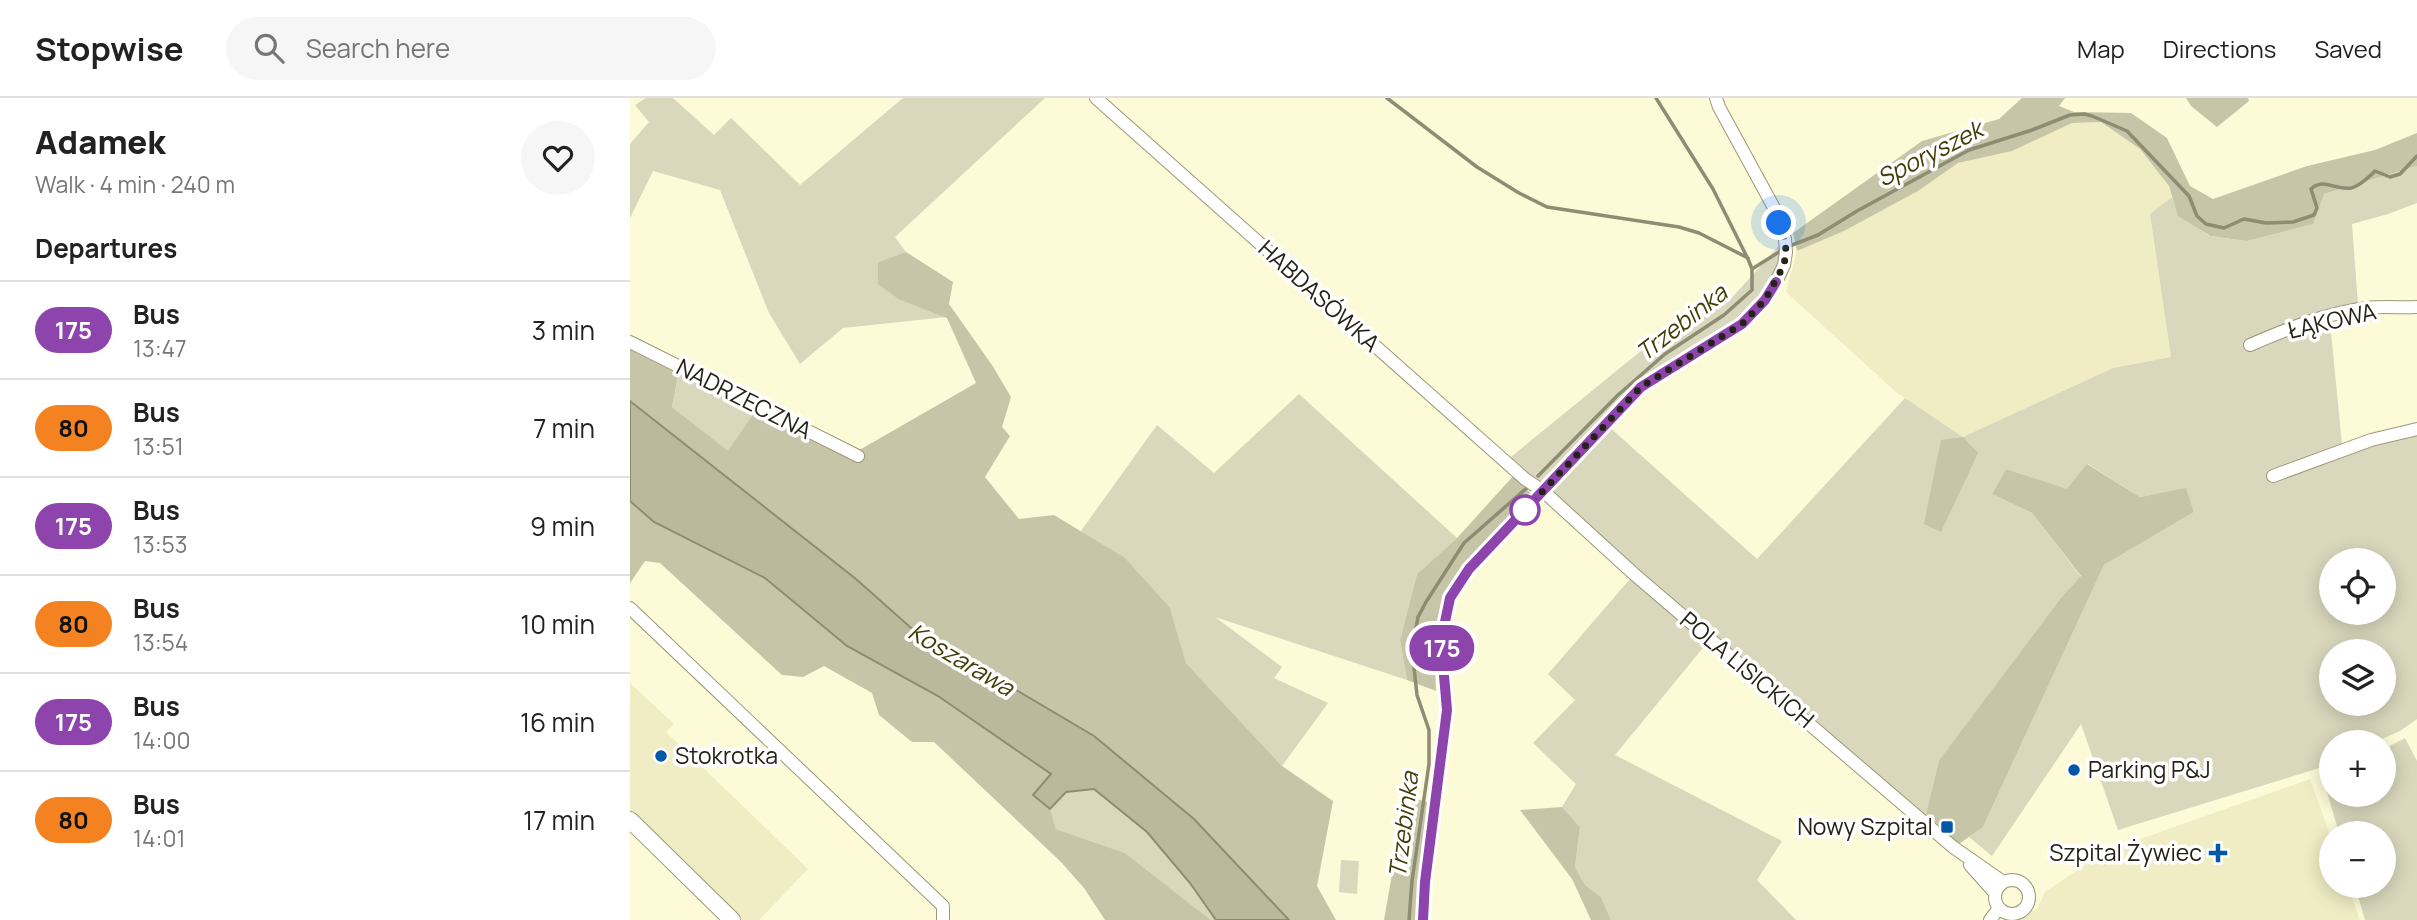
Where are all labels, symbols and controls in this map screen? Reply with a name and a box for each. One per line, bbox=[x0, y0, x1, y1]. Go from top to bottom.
search box bbox=[226, 17, 716, 80]
text: Stopwise bbox=[35, 26, 184, 71]
icon: search bbox=[250, 29, 288, 67]
text: Search here bbox=[306, 30, 450, 66]
text: Map bbox=[2077, 32, 2125, 65]
text: Directions bbox=[2163, 32, 2276, 65]
text: Saved bbox=[2314, 32, 2382, 65]
water label: Sporyszek bbox=[1871, 111, 1991, 193]
text: Adamek bbox=[35, 119, 166, 164]
button: heart bbox=[521, 121, 595, 195]
text: Walk · 4 min · 240 m bbox=[35, 168, 235, 200]
your location bbox=[1761, 205, 1796, 240]
text: Departures bbox=[35, 230, 177, 266]
street label: HABDASÓWKA bbox=[1252, 232, 1388, 359]
water label: Trzebinka bbox=[1629, 275, 1735, 368]
street label: ŁĄKOWA bbox=[2284, 294, 2380, 346]
text: Bus bbox=[133, 296, 180, 332]
text: 3 min bbox=[532, 312, 595, 348]
text: 175 bbox=[55, 313, 92, 346]
text: 13:47 bbox=[133, 332, 187, 364]
street label: NADRZECZNA bbox=[671, 350, 818, 446]
text: Bus bbox=[133, 394, 180, 430]
text: 7 min bbox=[533, 410, 595, 446]
text: 80 bbox=[58, 411, 89, 444]
text: 13:51 bbox=[133, 430, 184, 462]
text: Bus bbox=[133, 492, 180, 528]
unlabelled marker bbox=[1510, 495, 1540, 525]
text: 9 min bbox=[530, 508, 595, 544]
text: 175 bbox=[55, 509, 92, 542]
text: 13:53 bbox=[133, 528, 188, 560]
map controls bbox=[2319, 548, 2396, 898]
button: locate bbox=[2319, 548, 2396, 625]
text: Bus bbox=[133, 590, 180, 626]
street label: POLA LISICKICH bbox=[1674, 604, 1821, 735]
text: 10 min bbox=[520, 606, 595, 642]
text: 80 bbox=[58, 607, 89, 640]
water label: Koszarawa bbox=[903, 614, 1022, 704]
line badge: 175 bbox=[1402, 625, 1482, 671]
text: 13:54 bbox=[133, 626, 188, 658]
text: 175 bbox=[1423, 631, 1461, 664]
button: layers bbox=[2319, 639, 2396, 716]
text: Bus bbox=[133, 688, 180, 724]
text: 16 min bbox=[520, 704, 595, 740]
text: 175 bbox=[55, 705, 92, 738]
text: 14:00 bbox=[133, 724, 190, 756]
button: + bbox=[2319, 730, 2396, 807]
place label: Stokrotka bbox=[675, 739, 778, 771]
marker: Stokrotka bbox=[653, 748, 669, 764]
place label: Parking P&J bbox=[2088, 753, 2211, 785]
marker: Parking P&J bbox=[2066, 762, 2082, 778]
water label: Trzebinka bbox=[1380, 768, 1426, 880]
text: Bus bbox=[133, 786, 180, 822]
text: 17 min bbox=[523, 802, 595, 838]
text: 80 bbox=[58, 803, 89, 836]
place label: Nowy Szpital bbox=[1797, 810, 1933, 842]
marker: Nowy Szpital bbox=[1939, 819, 1955, 835]
button: − bbox=[2319, 821, 2396, 898]
text: 14:01 bbox=[133, 822, 185, 854]
place label: Szpital Żywiec bbox=[2049, 836, 2202, 868]
marker: Szpital Żywiec bbox=[2208, 843, 2228, 863]

